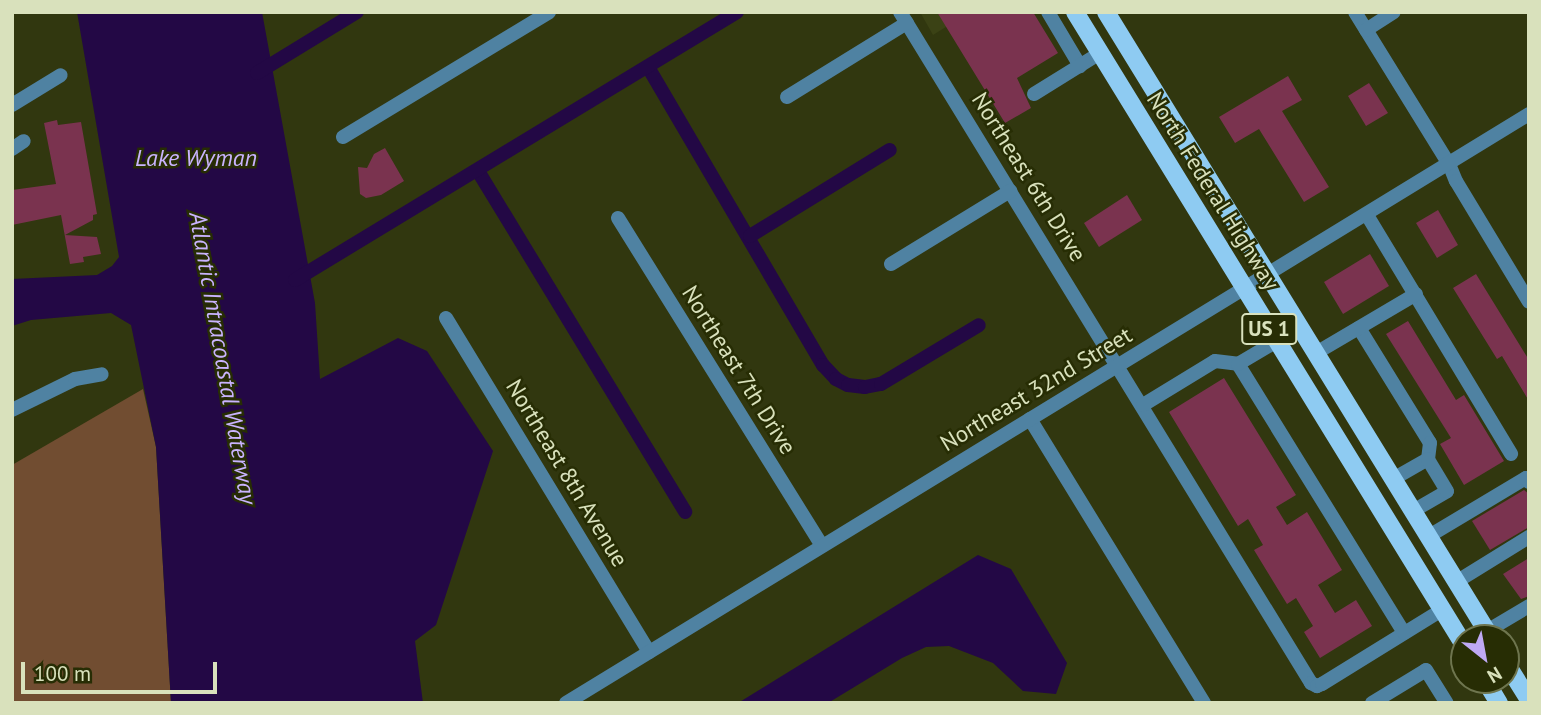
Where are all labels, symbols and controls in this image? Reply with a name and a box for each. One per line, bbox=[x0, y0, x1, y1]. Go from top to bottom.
street label: Northeast 6th Drive bbox=[966, 87, 1092, 267]
street label: North Federal Highway bbox=[1141, 87, 1285, 295]
water label: Lake Wyman bbox=[135, 144, 257, 172]
water label: Atlantic Intracoastal Waterway bbox=[183, 209, 263, 507]
street label: Northeast 7th Drive bbox=[676, 281, 802, 459]
road number: US 1 bbox=[1241, 312, 1297, 346]
street label: Northeast 32nd Street bbox=[935, 321, 1137, 457]
street label: Northeast 8th Avenue bbox=[500, 374, 634, 572]
north arrow bbox=[1450, 624, 1520, 694]
scale bar bbox=[24, 648, 220, 692]
text: 100 m bbox=[34, 660, 91, 687]
text: N bbox=[1483, 662, 1506, 689]

